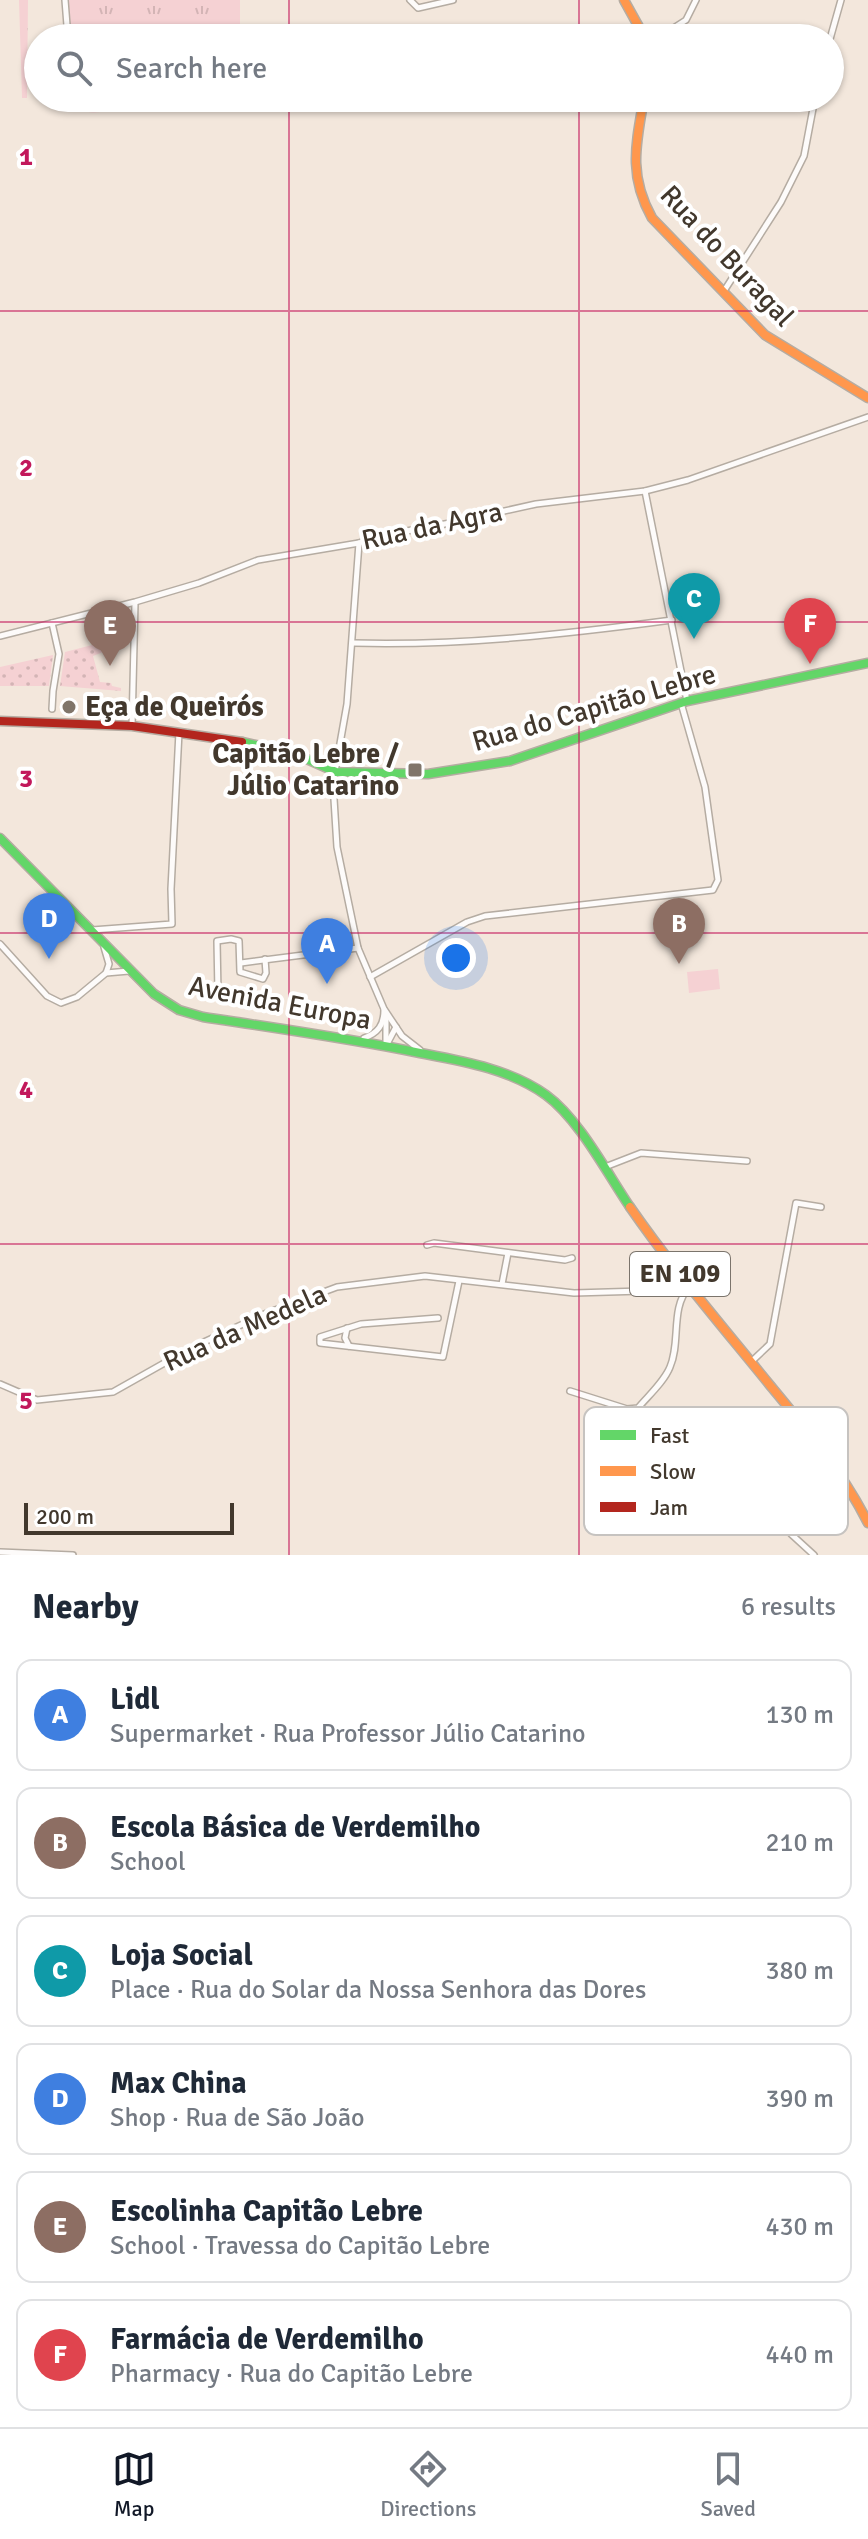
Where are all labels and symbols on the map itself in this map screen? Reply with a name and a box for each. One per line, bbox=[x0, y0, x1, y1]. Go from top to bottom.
text: 1 bbox=[19, 141, 33, 173]
street label: Rua do Buragal bbox=[653, 178, 801, 334]
text: 2 bbox=[19, 452, 33, 484]
street label: Rua da Agra bbox=[358, 494, 506, 558]
pin: C bbox=[668, 573, 720, 639]
pin: F bbox=[784, 598, 836, 664]
pin: E bbox=[84, 600, 136, 666]
street label: Rua do Capitão Lebre bbox=[468, 657, 720, 759]
place label: Eça de Queirós bbox=[85, 690, 264, 724]
marker: Eça de Queirós bbox=[60, 698, 78, 716]
place label: Capitão Lebre / Júlio Catarino bbox=[212, 737, 399, 803]
marker: Capitão Lebre / Júlio Catarino bbox=[406, 761, 424, 779]
text: 3 bbox=[19, 763, 33, 795]
pin: D bbox=[23, 893, 75, 959]
pin: B bbox=[653, 898, 705, 964]
pin: A bbox=[301, 918, 353, 984]
your location bbox=[436, 938, 476, 978]
street label: Avenida Europa bbox=[186, 969, 374, 1037]
text: 4 bbox=[19, 1074, 33, 1106]
road number: EN 109 bbox=[630, 1252, 730, 1296]
street label: Rua da Medela bbox=[158, 1277, 332, 1379]
text: 5 bbox=[19, 1385, 33, 1417]
legend bbox=[584, 1407, 848, 1535]
text: Fast bbox=[650, 1422, 690, 1449]
text: Slow bbox=[650, 1458, 696, 1485]
text: Jam bbox=[650, 1494, 688, 1521]
scale bar bbox=[24, 1499, 234, 1535]

